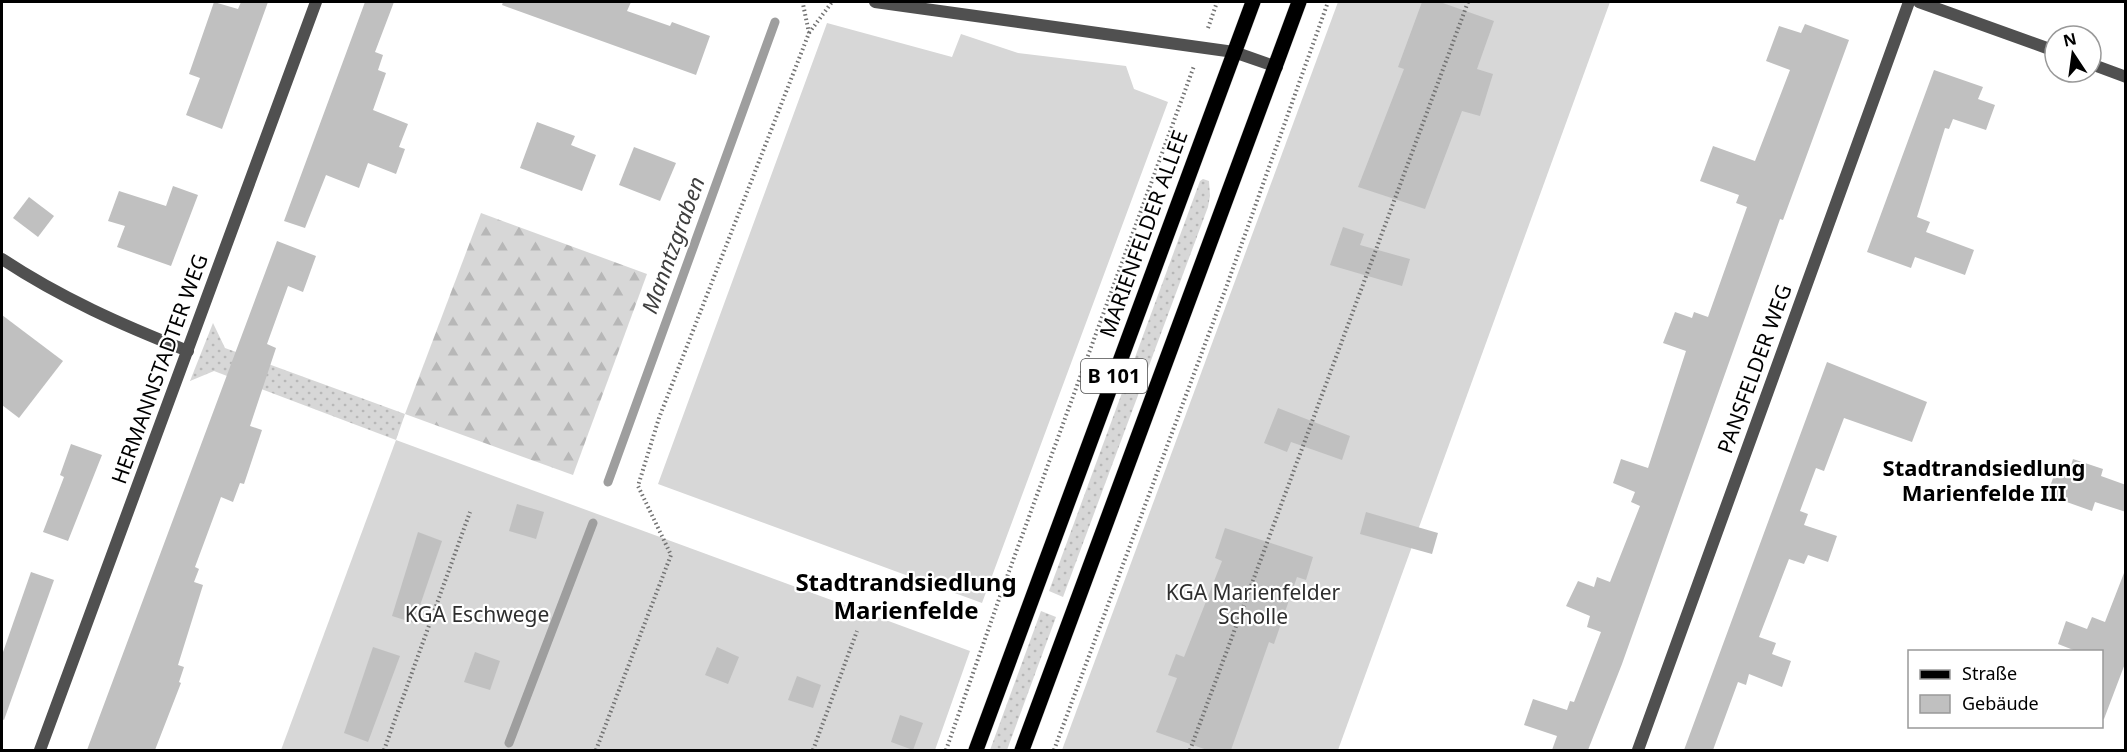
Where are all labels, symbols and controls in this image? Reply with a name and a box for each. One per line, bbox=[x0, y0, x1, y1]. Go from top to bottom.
north arrow bbox=[2043, 24, 2103, 84]
text: N bbox=[2061, 27, 2078, 52]
street label: MARIENFELDER ALLEE bbox=[1093, 126, 1194, 341]
water label: Manntzgraben bbox=[633, 172, 711, 317]
street label: HERMANNSTADTER WEG bbox=[104, 250, 214, 488]
street label: PANSFELDER WEG bbox=[1710, 280, 1798, 457]
road number: B 101 bbox=[1081, 359, 1147, 393]
district label: Stadtrandsiedlung Marienfelde III bbox=[1883, 452, 2085, 507]
district label: Stadtrandsiedlung Marienfelde bbox=[795, 565, 1017, 626]
park label: KGA Marienfelder Scholle bbox=[1166, 578, 1341, 630]
park label: KGA Eschwege bbox=[405, 600, 549, 628]
legend bbox=[1908, 650, 2103, 728]
text: Straße bbox=[1962, 661, 2017, 685]
text: Gebäude bbox=[1962, 691, 2039, 715]

